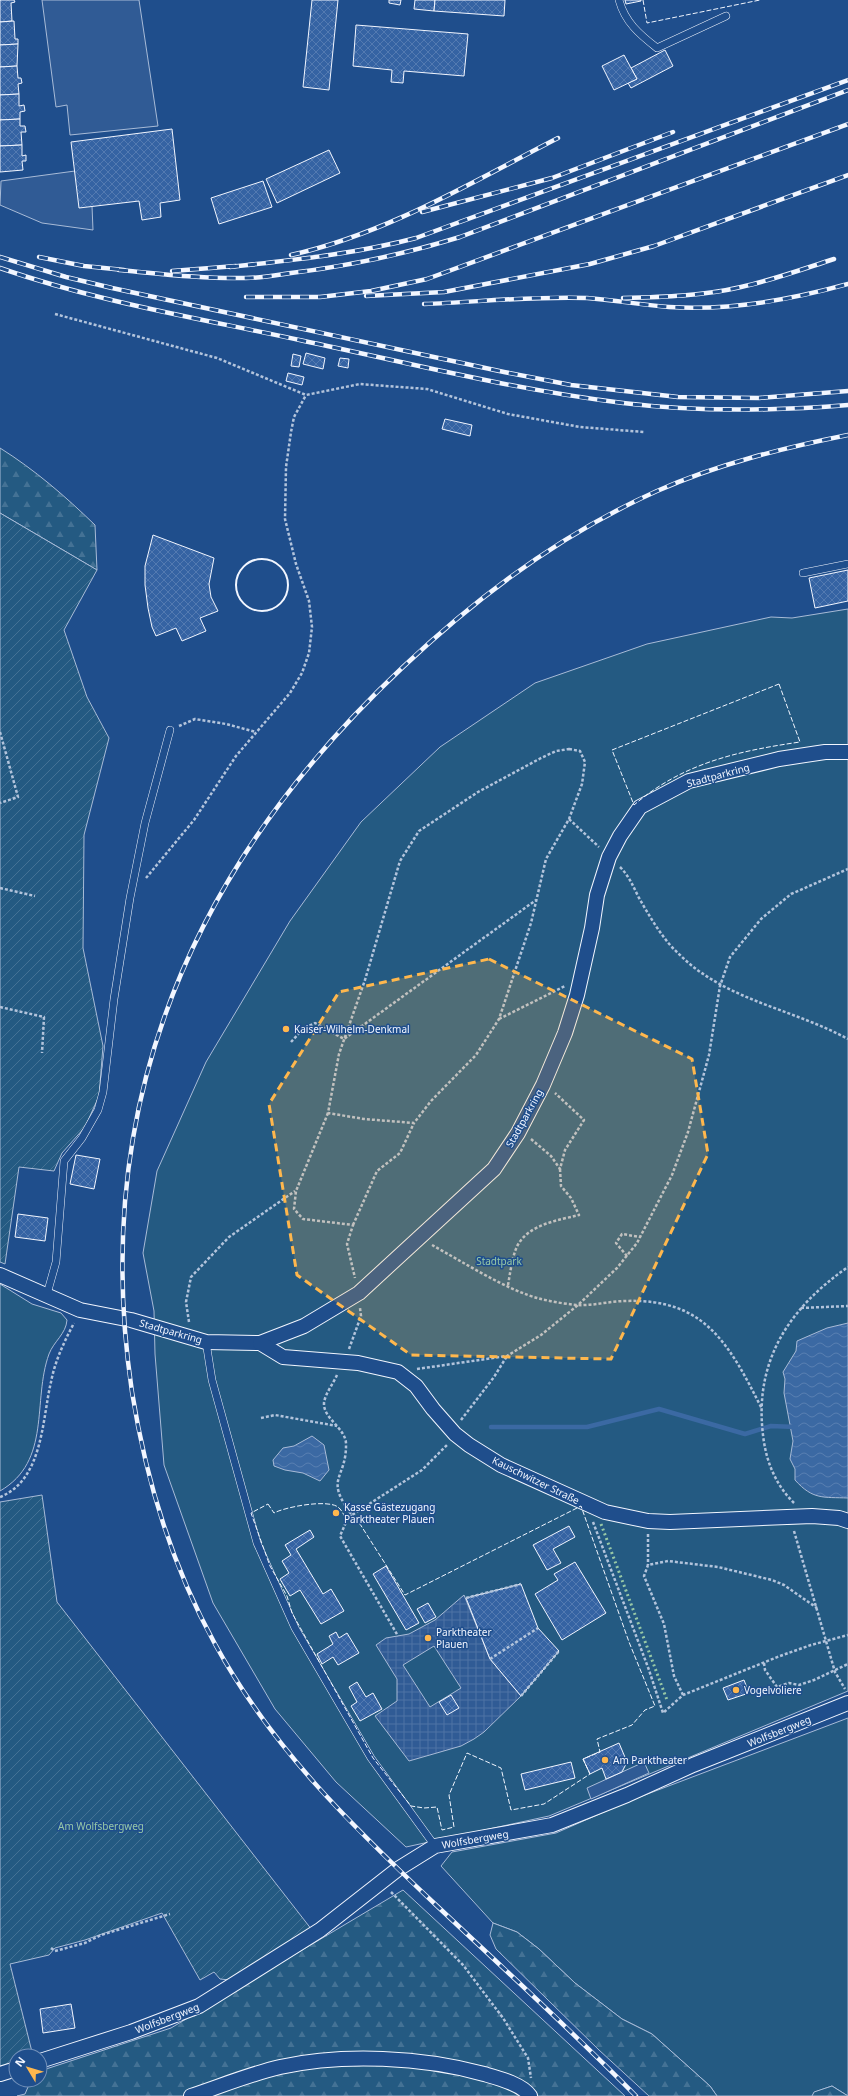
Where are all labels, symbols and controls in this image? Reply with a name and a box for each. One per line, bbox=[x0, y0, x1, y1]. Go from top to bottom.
street label: Stadtparkring bbox=[685, 760, 751, 790]
place label: Kaiser-Wilhelm-Denkmal bbox=[294, 1022, 410, 1036]
marker: Kaiser-Wilhelm-Denkmal bbox=[281, 1024, 291, 1034]
street label: Stadtparkring bbox=[502, 1086, 546, 1150]
park label: Stadtpark bbox=[476, 1254, 523, 1268]
street label: Stadtparkring bbox=[138, 1315, 204, 1347]
street label: Kauschwitzer Straße bbox=[490, 1453, 582, 1507]
place label: Kasse Gästezugang Parktheater Plauen bbox=[344, 1500, 435, 1526]
marker: Kasse Gästezugang Parktheater Plauen bbox=[331, 1508, 341, 1518]
place label: Parktheater Plauen bbox=[436, 1625, 492, 1651]
marker: Parktheater Plauen bbox=[423, 1633, 433, 1643]
place label: Vogelvoliere bbox=[744, 1683, 802, 1697]
marker: Vogelvoliere bbox=[731, 1685, 741, 1695]
street label: Wolfsbergweg bbox=[745, 1712, 813, 1750]
place label: Am Parktheater bbox=[613, 1753, 687, 1767]
marker: Am Parktheater bbox=[600, 1755, 610, 1765]
park label: Am Wolfsbergweg bbox=[58, 1819, 144, 1833]
street label: Wolfsbergweg bbox=[441, 1826, 509, 1852]
street label: Wolfsbergweg bbox=[133, 1999, 201, 2037]
north arrow bbox=[8, 2048, 48, 2088]
text: N bbox=[11, 2053, 28, 2070]

